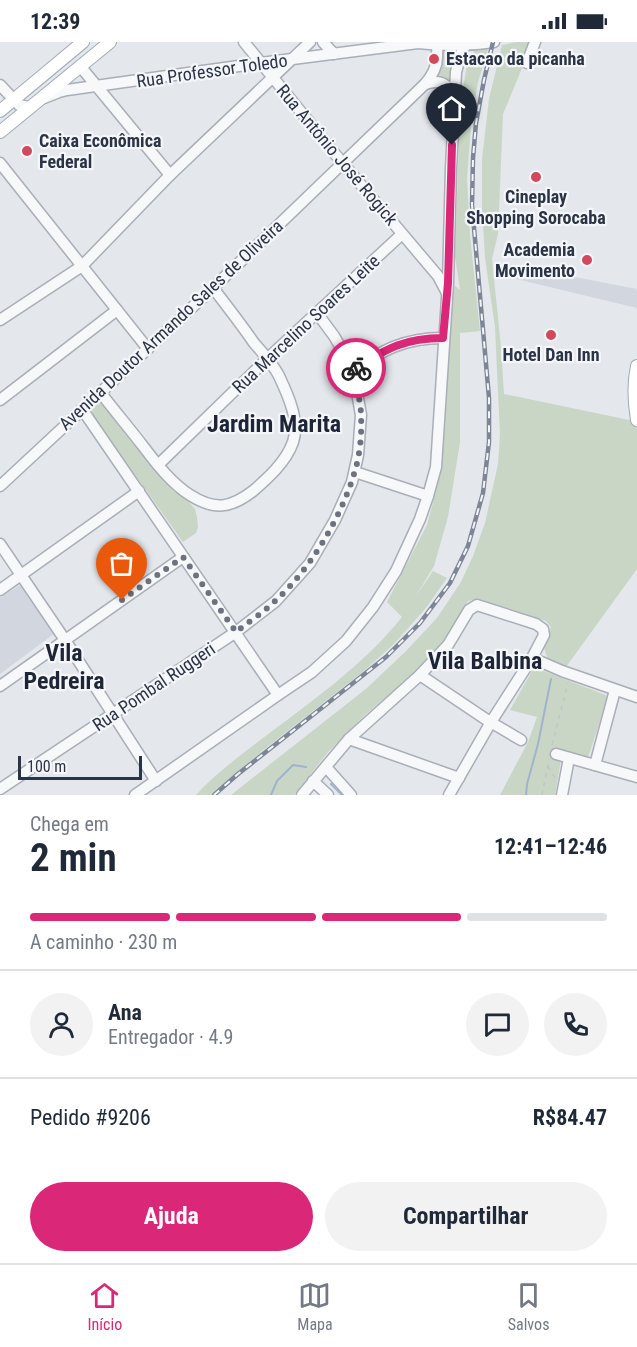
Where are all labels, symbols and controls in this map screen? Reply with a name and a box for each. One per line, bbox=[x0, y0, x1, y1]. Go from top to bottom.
text: 12:39 bbox=[30, 9, 81, 34]
place label: Estacao da picanha bbox=[446, 48, 585, 69]
street label: Rua Professor Toledo bbox=[135, 50, 289, 91]
marker: Estacao da picanha bbox=[427, 52, 441, 66]
street label: Rua Antônio José Rogick bbox=[272, 80, 402, 229]
pin bbox=[426, 83, 477, 145]
icon: home bbox=[435, 92, 468, 125]
place label: Caixa Econômica Federal bbox=[39, 130, 161, 172]
marker: Caixa Econômica Federal bbox=[20, 144, 34, 158]
marker: Cineplay Shopping Sorocaba bbox=[529, 170, 543, 184]
place label: Cineplay Shopping Sorocaba bbox=[466, 186, 606, 228]
street label: Avenida Doutor Armando Sales de Oliveira bbox=[54, 215, 287, 434]
place label: Academia Movimento bbox=[495, 239, 575, 281]
street label: Rua Marcelino Soares Leite bbox=[228, 250, 384, 397]
marker: Academia Movimento bbox=[580, 253, 594, 267]
marker: Hotel Dan Inn bbox=[544, 328, 558, 342]
courier bbox=[326, 338, 386, 398]
place label: Hotel Dan Inn bbox=[502, 344, 600, 365]
icon: bike bbox=[340, 352, 373, 385]
district label: Jardim Marita bbox=[207, 410, 341, 438]
pin bbox=[96, 538, 147, 600]
icon: bag bbox=[105, 547, 138, 580]
street label: Rua Pombal Ruggeri bbox=[88, 638, 219, 735]
district label: Vila Pedreira bbox=[23, 639, 105, 695]
district label: Vila Balbina bbox=[428, 647, 542, 675]
scale bar bbox=[18, 753, 142, 780]
text: 100 m bbox=[27, 757, 66, 776]
text: Chega em bbox=[30, 812, 109, 836]
text: 12:41–12:46 bbox=[494, 834, 607, 859]
text: 2 min bbox=[30, 835, 117, 881]
text: A caminho · 230 m bbox=[30, 930, 177, 954]
button: person bbox=[30, 993, 93, 1056]
button: chat bbox=[466, 993, 529, 1056]
button: phone bbox=[544, 993, 607, 1056]
text: Ana bbox=[108, 1000, 142, 1025]
text: Entregador · 4.9 bbox=[108, 1025, 233, 1049]
text: Pedido #9206 bbox=[30, 1105, 151, 1130]
text: R$84.47 bbox=[533, 1105, 607, 1130]
button: Ajuda bbox=[30, 1182, 313, 1251]
button: Compartilhar bbox=[325, 1182, 607, 1251]
tab: Início bbox=[88, 1279, 122, 1334]
tab: Mapa bbox=[297, 1279, 333, 1334]
tab: Salvos bbox=[508, 1279, 549, 1334]

